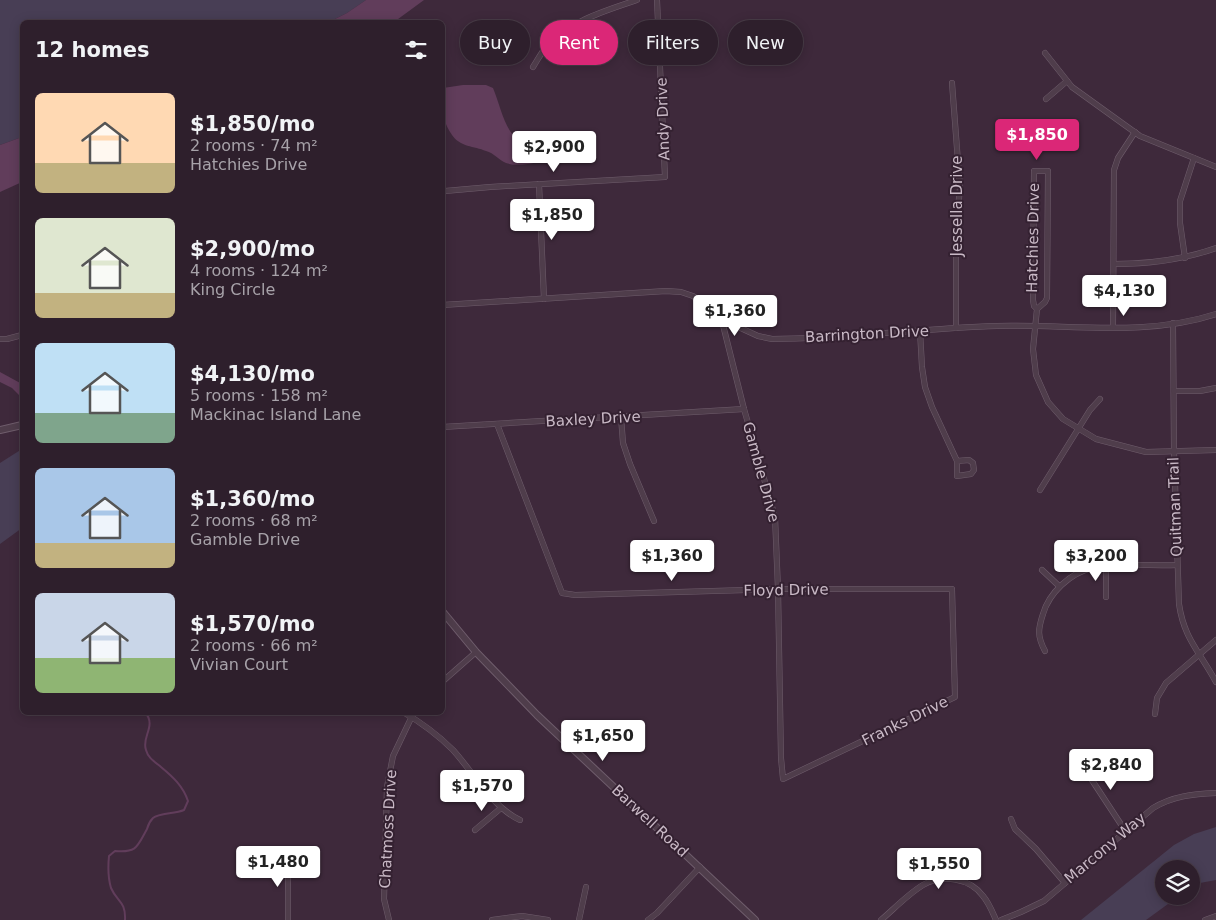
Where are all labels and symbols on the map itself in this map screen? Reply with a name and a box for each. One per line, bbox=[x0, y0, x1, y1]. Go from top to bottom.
street label: Andy Drive bbox=[653, 77, 673, 161]
pin: $1,850 bbox=[996, 119, 1078, 161]
pin: $2,900 bbox=[513, 130, 595, 173]
street label: Jessella Drive bbox=[948, 156, 966, 257]
street label: Hatchies Drive bbox=[1023, 183, 1043, 293]
pin: $1,850 bbox=[511, 198, 593, 241]
pin: $4,130 bbox=[1083, 274, 1165, 317]
pin: $1,360 bbox=[694, 294, 776, 337]
street label: Barrington Drive bbox=[805, 322, 929, 346]
street label: Baxley Drive bbox=[545, 408, 641, 430]
street label: Gamble Drive bbox=[739, 420, 783, 524]
street label: Quitman Trail bbox=[1164, 457, 1186, 557]
pin: $1,360 bbox=[631, 540, 713, 582]
pin: $3,200 bbox=[1055, 540, 1137, 582]
street label: Floyd Drive bbox=[743, 580, 829, 600]
street label: Franks Drive bbox=[859, 692, 951, 750]
pin: $1,650 bbox=[562, 720, 644, 762]
pin: $2,840 bbox=[1070, 748, 1152, 791]
street label: Chatmoss Drive bbox=[376, 769, 400, 889]
pin: $1,570 bbox=[441, 770, 523, 812]
street label: Barwell Road bbox=[608, 781, 692, 861]
street label: Marcony Way bbox=[1061, 809, 1149, 887]
pin: $1,480 bbox=[237, 846, 319, 888]
pin: $1,550 bbox=[898, 848, 980, 890]

